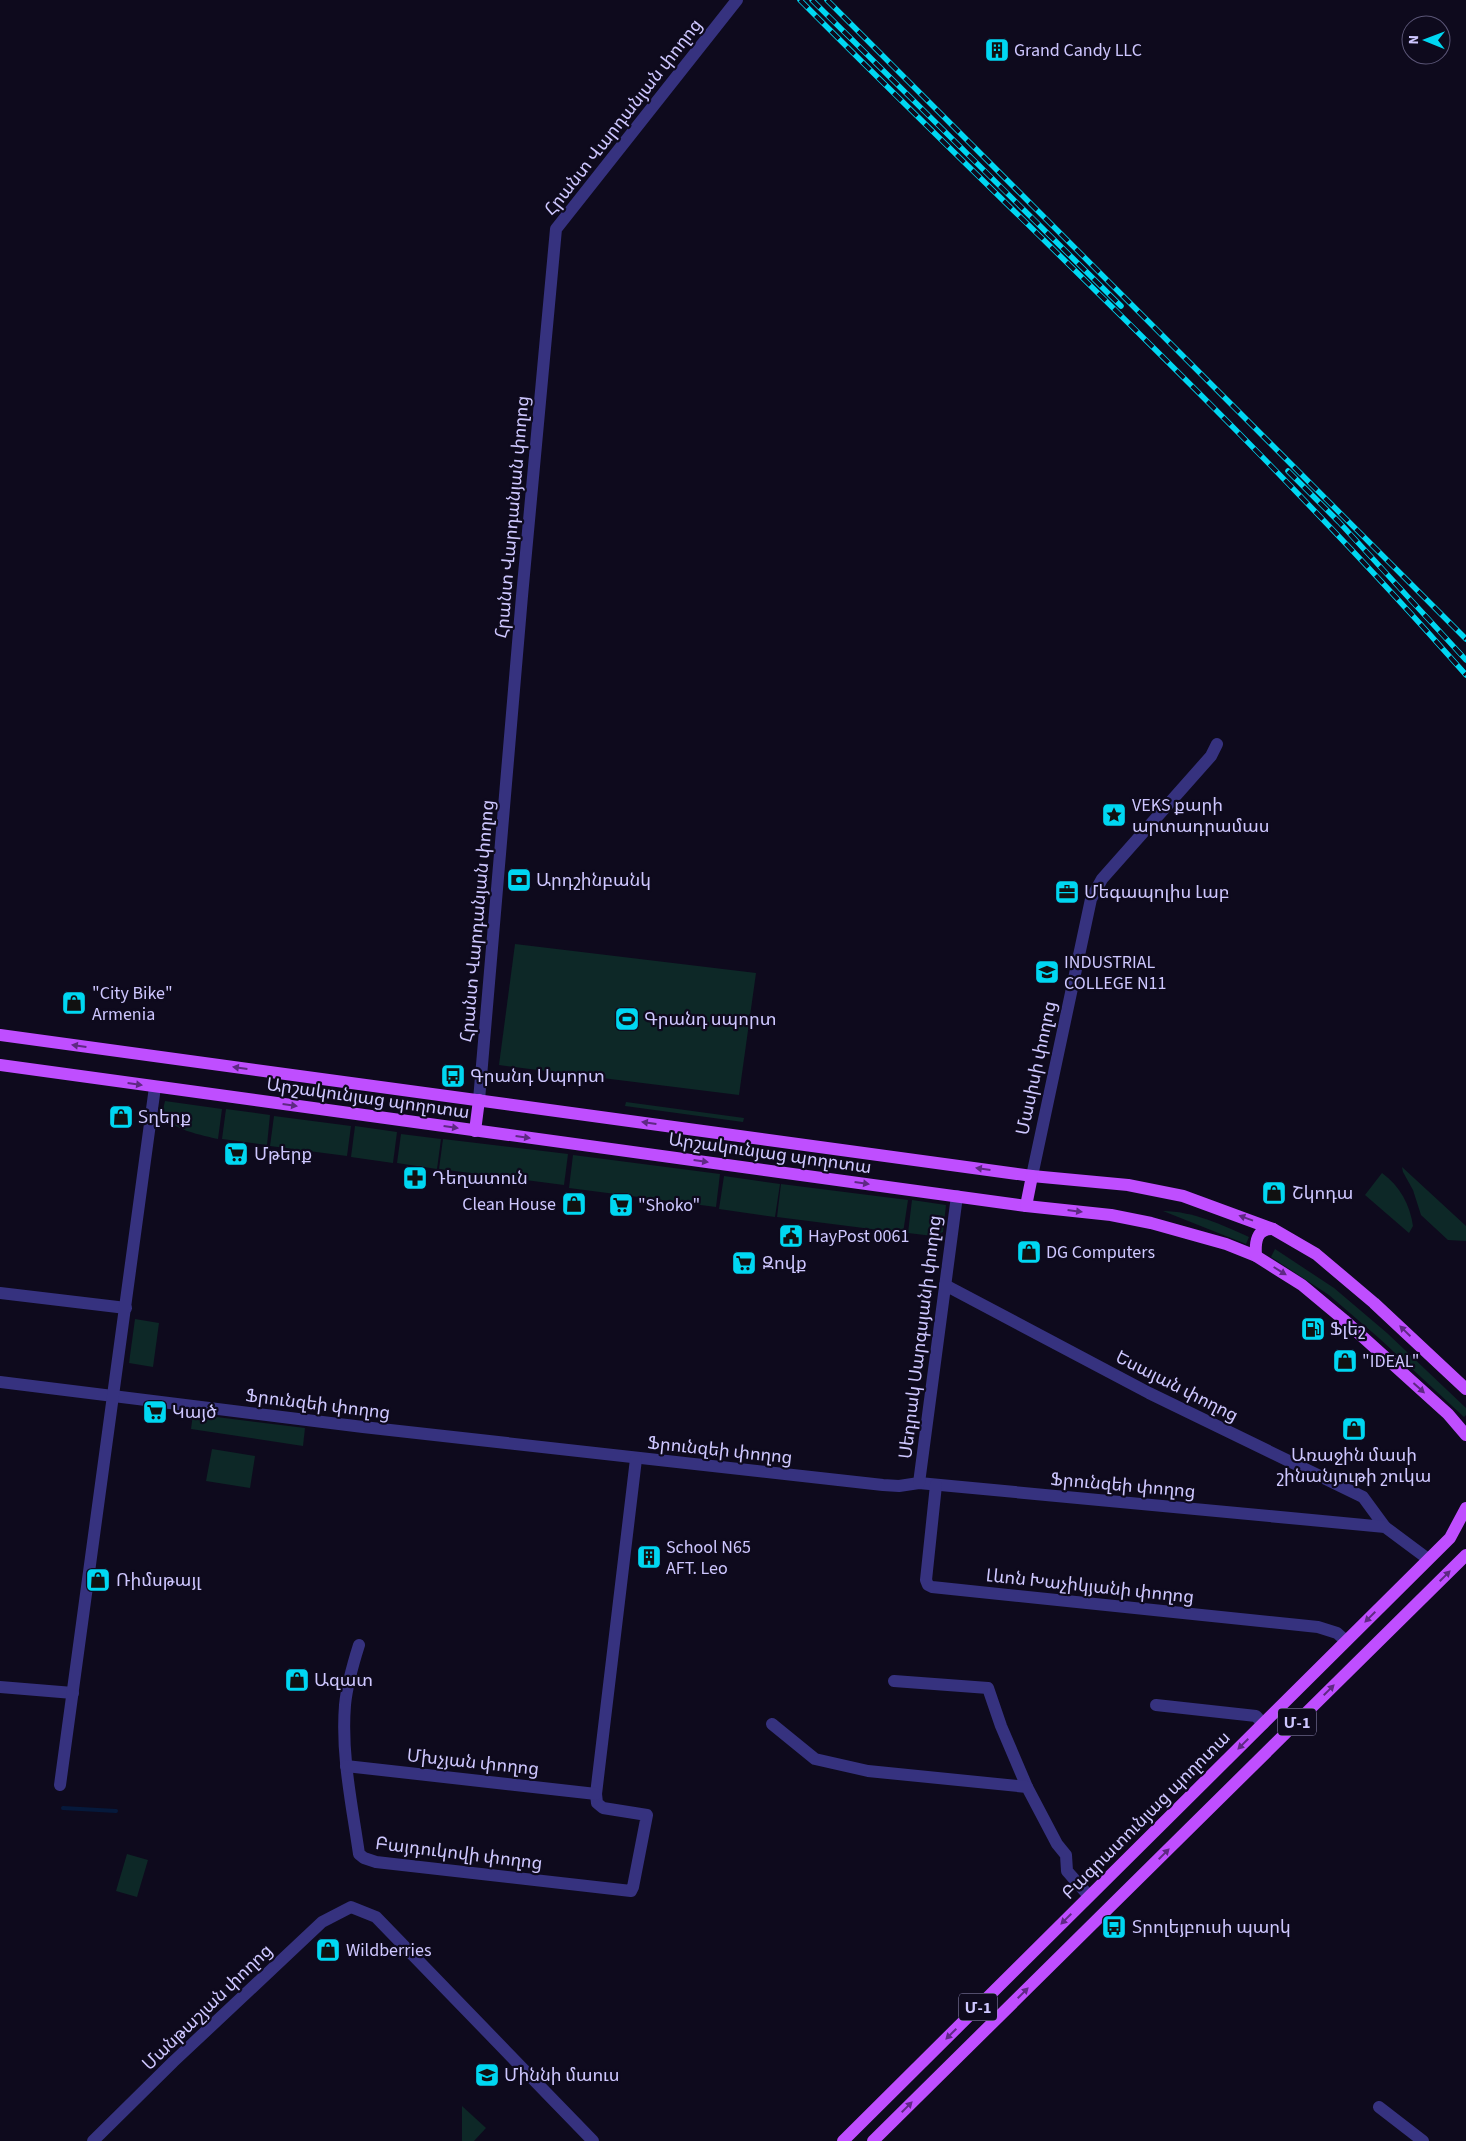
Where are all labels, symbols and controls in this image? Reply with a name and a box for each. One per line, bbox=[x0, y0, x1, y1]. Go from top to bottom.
street label: Հրանտ Վարդանյան փողոց bbox=[539, 14, 708, 221]
north arrow bbox=[1401, 15, 1451, 65]
text: N bbox=[1404, 35, 1424, 45]
building icon: Grand Candy LLC bbox=[984, 37, 1010, 63]
place label: Grand Candy LLC bbox=[1014, 38, 1142, 63]
street label: Հրանտ Վարդանյան փողոց bbox=[489, 395, 536, 639]
place label: VEKS քարի արտադրամաս bbox=[1132, 793, 1270, 839]
street label: Հրանտ Վարդանյան փողոց bbox=[454, 799, 501, 1043]
place icon: VEKS քարի արտադրամաս bbox=[1101, 802, 1127, 828]
bank icon: Արդշինբանկ bbox=[506, 867, 532, 893]
place label: Արդշինբանկ bbox=[536, 868, 651, 893]
office icon: Մեգապոլիս Լաբ bbox=[1054, 879, 1080, 905]
place label: Մեգապոլիս Լաբ bbox=[1084, 880, 1230, 905]
place label: INDUSTRIAL COLLEGE N11 bbox=[1064, 950, 1166, 996]
school or university icon: INDUSTRIAL COLLEGE N11 bbox=[1034, 959, 1060, 985]
place label: "City Bike" Armenia bbox=[92, 981, 173, 1027]
shop icon: "City Bike" Armenia bbox=[61, 990, 87, 1016]
street label: Մասիսի փողոց bbox=[1010, 999, 1063, 1137]
sports icon: Գրանդ սպորտ bbox=[614, 1006, 640, 1032]
place label: Գրանդ սպորտ bbox=[644, 1007, 776, 1032]
one-way arrow bbox=[70, 1042, 86, 1050]
bus stop icon: Գրանդ Սպորտ bbox=[440, 1063, 466, 1089]
one-way arrow bbox=[231, 1064, 247, 1072]
place label: Գրանդ Սպորտ bbox=[470, 1064, 605, 1089]
street label: Արշակունյաց պողոտա bbox=[265, 1072, 471, 1125]
one-way arrow bbox=[127, 1080, 143, 1088]
one-way arrow bbox=[283, 1101, 299, 1109]
shop icon: Տղերք bbox=[108, 1104, 134, 1130]
place label: Տղերք bbox=[138, 1105, 191, 1130]
one-way arrow bbox=[641, 1119, 657, 1127]
one-way arrow bbox=[444, 1124, 460, 1132]
street label: Արշակունյաց պողոտա bbox=[667, 1127, 873, 1180]
one-way arrow bbox=[515, 1133, 531, 1141]
supermarket icon: Մթերք bbox=[223, 1141, 249, 1167]
place label: Մթերք bbox=[254, 1142, 312, 1167]
one-way arrow bbox=[694, 1158, 710, 1166]
pharmacy icon: Դեղատուն bbox=[402, 1165, 428, 1191]
one-way arrow bbox=[975, 1165, 991, 1173]
place label: Դեղատուն bbox=[432, 1166, 528, 1191]
one-way arrow bbox=[855, 1180, 871, 1188]
shop icon: Շկոդա bbox=[1261, 1180, 1287, 1206]
place label: Շկոդա bbox=[1292, 1181, 1353, 1206]
shop icon: Clean House bbox=[561, 1191, 587, 1217]
place label: Clean House bbox=[462, 1192, 556, 1217]
supermarket icon: "Shoko" bbox=[608, 1192, 634, 1218]
place label: "Shoko" bbox=[638, 1193, 700, 1218]
one-way arrow bbox=[1067, 1207, 1083, 1215]
street label: Սեդրակ Սարգսյանի փողոց bbox=[893, 1214, 948, 1460]
one-way arrow bbox=[1238, 1214, 1253, 1221]
public building icon: HayPost 0061 bbox=[778, 1223, 804, 1249]
place label: HayPost 0061 bbox=[808, 1224, 909, 1249]
shop icon: DG Computers bbox=[1016, 1239, 1042, 1265]
place label: DG Computers bbox=[1046, 1240, 1155, 1265]
supermarket icon: Զովք bbox=[731, 1250, 757, 1276]
place label: Զովք bbox=[762, 1251, 807, 1276]
one-way arrow bbox=[1273, 1266, 1286, 1275]
fuel station icon: Ֆլեշ bbox=[1300, 1316, 1326, 1342]
place label: Ֆլեշ bbox=[1330, 1317, 1366, 1342]
one-way arrow bbox=[1400, 1325, 1412, 1337]
street label: Եսայան փողոց bbox=[1111, 1345, 1243, 1428]
shop icon: "IDEAL" bbox=[1332, 1348, 1358, 1374]
place label: "IDEAL" bbox=[1362, 1349, 1420, 1374]
one-way arrow bbox=[1412, 1382, 1424, 1394]
street label: Ֆրունզեի փողոց bbox=[244, 1383, 392, 1426]
supermarket icon: Կայծ bbox=[142, 1399, 168, 1425]
place label: Կայծ bbox=[172, 1400, 217, 1425]
shop icon: Առաջին մասի շինանյութի շուկա bbox=[1341, 1416, 1367, 1442]
street label: Ֆրունզեի փողոց bbox=[646, 1430, 794, 1471]
place label: Առաջին մասի շինանյութի շուկա bbox=[1277, 1443, 1431, 1489]
street label: Ֆրունզեի փողոց bbox=[1049, 1467, 1197, 1504]
place label: School N65 AFT. Leo bbox=[666, 1535, 751, 1581]
building icon: School N65 AFT. Leo bbox=[636, 1544, 662, 1570]
street label: Լևոն Խաչիկյանի փողոց bbox=[985, 1563, 1195, 1610]
shop icon: Ռիմսթայլ bbox=[85, 1567, 111, 1593]
place label: Ռիմսթայլ bbox=[116, 1568, 202, 1593]
one-way arrow bbox=[1438, 1570, 1450, 1582]
one-way arrow bbox=[1364, 1611, 1376, 1623]
shop icon: Ազատ bbox=[284, 1667, 310, 1693]
place label: Ազատ bbox=[314, 1668, 373, 1693]
one-way arrow bbox=[1323, 1684, 1335, 1696]
road number: Մ-1 bbox=[1278, 1708, 1316, 1735]
street label: Բագրատունյաց պողոտա bbox=[1057, 1726, 1236, 1905]
one-way arrow bbox=[1237, 1738, 1249, 1750]
street label: Մխչյան փողոց bbox=[406, 1743, 540, 1782]
street label: Բայդուկովի փողոց bbox=[374, 1831, 544, 1876]
one-way arrow bbox=[1157, 1848, 1169, 1860]
one-way arrow bbox=[1060, 1913, 1072, 1925]
bus stop icon: Տրոլեյբուսի պարկ bbox=[1101, 1914, 1127, 1940]
place label: Տրոլեյբուսի պարկ bbox=[1132, 1915, 1291, 1940]
shop icon: Wildberries bbox=[315, 1937, 341, 1963]
street label: Մանթաշյան փողոց bbox=[137, 1938, 278, 2076]
place label: Wildberries bbox=[346, 1938, 431, 1963]
one-way arrow bbox=[1017, 1987, 1029, 1999]
road number: Մ-1 bbox=[959, 1994, 997, 2020]
one-way arrow bbox=[945, 2028, 957, 2040]
school or university icon: Միննի մաուս bbox=[474, 2062, 500, 2088]
place label: Միննի մաուս bbox=[504, 2063, 620, 2088]
one-way arrow bbox=[901, 2101, 913, 2113]

